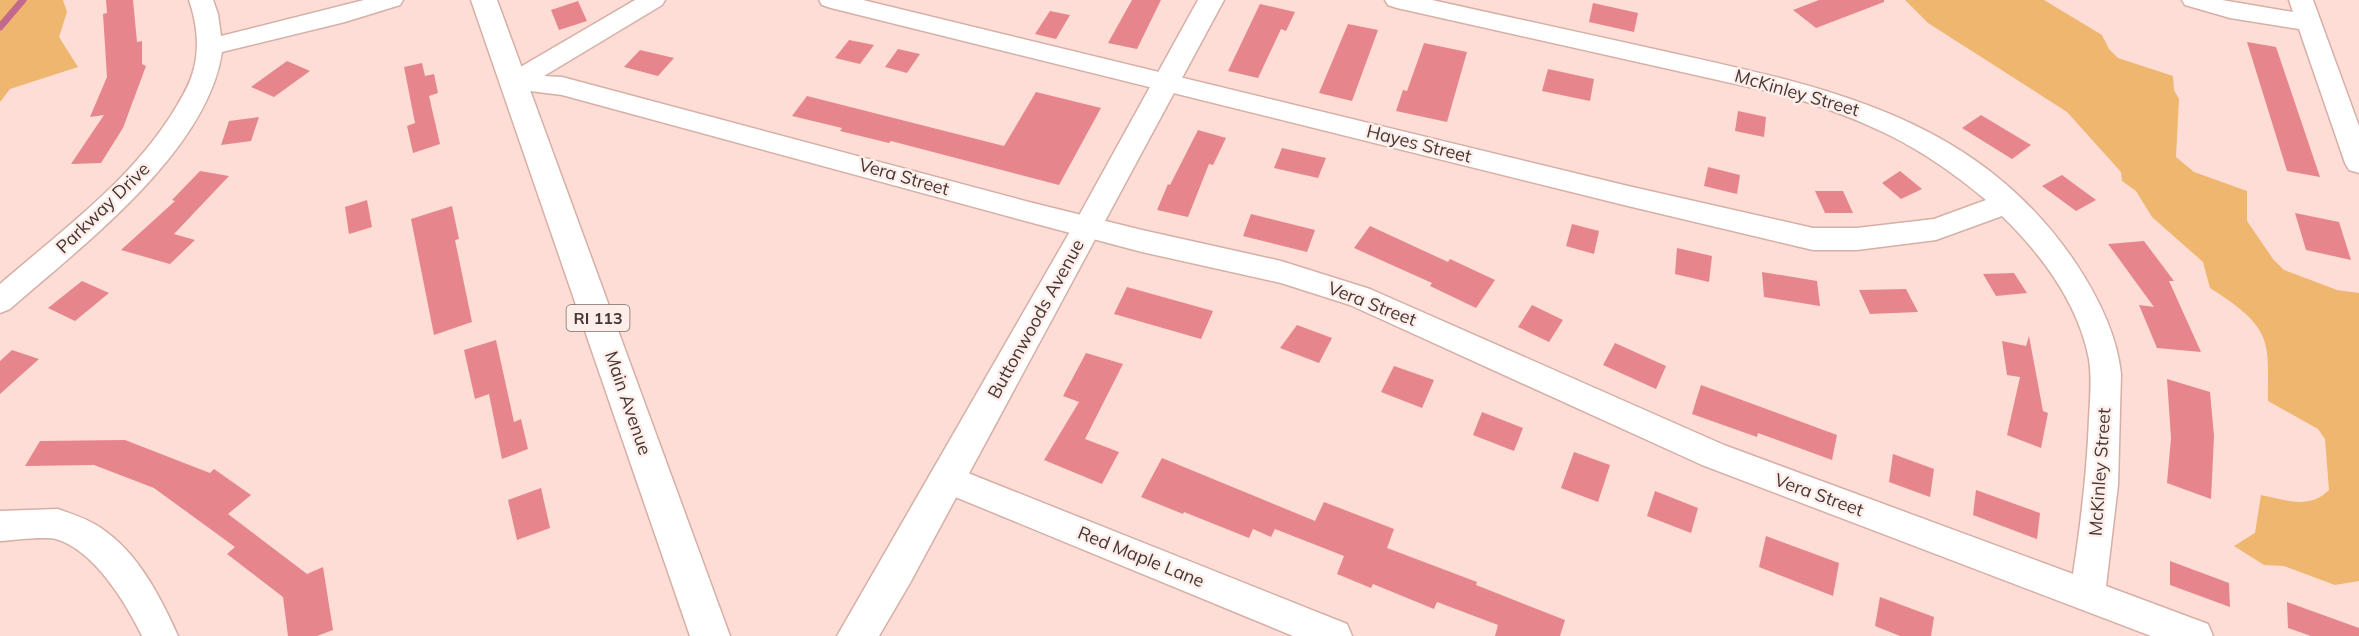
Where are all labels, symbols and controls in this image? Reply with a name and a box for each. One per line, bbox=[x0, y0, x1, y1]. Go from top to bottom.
street label: McKinley Street bbox=[1732, 64, 1862, 121]
street label: Hayes Street bbox=[1364, 119, 1474, 168]
street label: Vera Street bbox=[856, 153, 952, 200]
street label: Parkway Drive bbox=[51, 157, 154, 258]
street label: Buttonwoods Avenue bbox=[982, 235, 1089, 403]
street label: Vera Street bbox=[1325, 276, 1420, 331]
road number: RI 113 bbox=[566, 305, 630, 331]
street label: Main Avenue bbox=[600, 348, 657, 458]
street label: McKinley Street bbox=[2084, 407, 2115, 537]
street label: Vera Street bbox=[1772, 468, 1867, 521]
street label: Red Maple Lane bbox=[1075, 521, 1208, 592]

